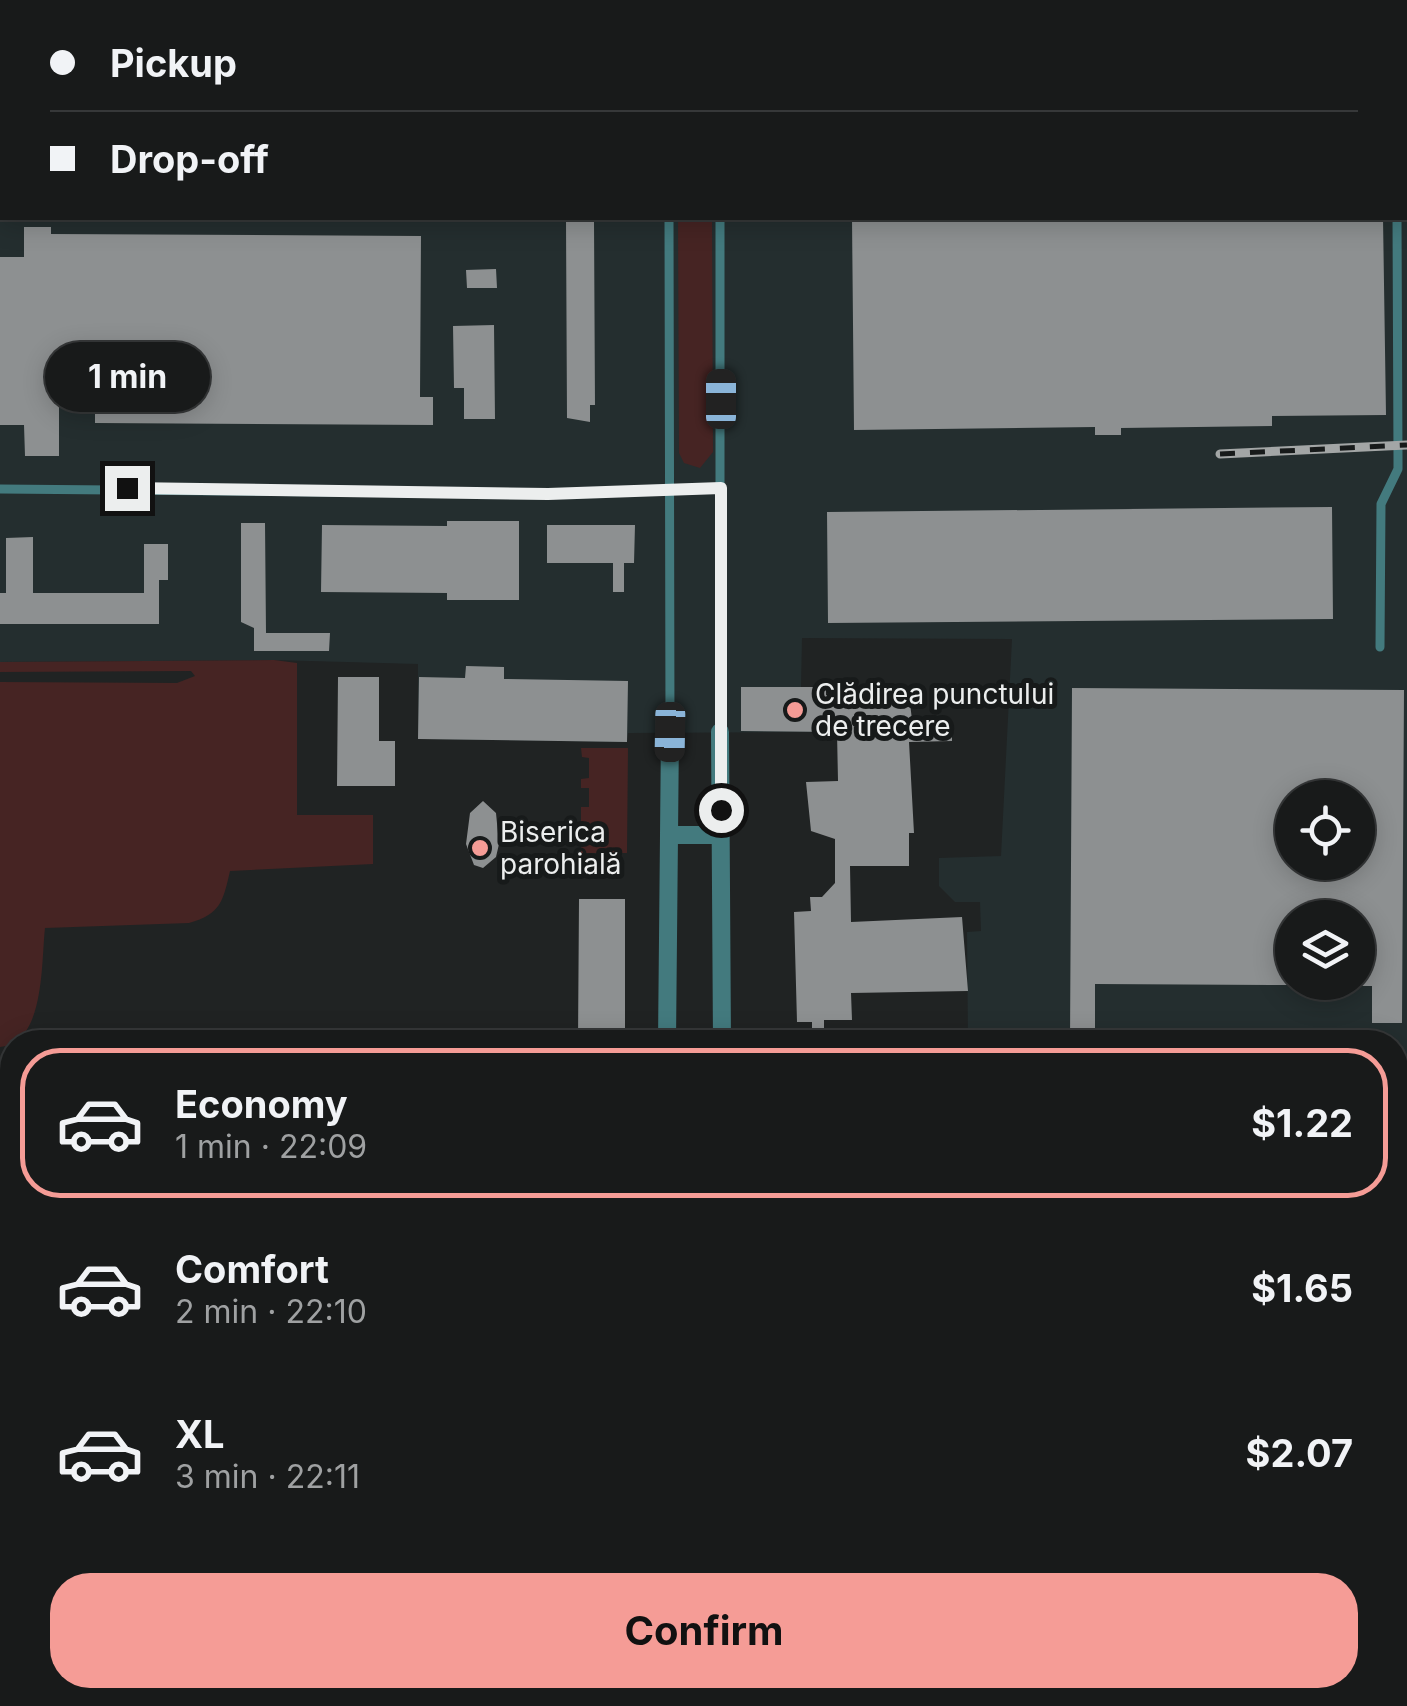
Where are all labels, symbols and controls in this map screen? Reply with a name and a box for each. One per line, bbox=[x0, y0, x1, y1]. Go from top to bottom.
text: Pickup bbox=[110, 40, 237, 86]
text: Drop-off bbox=[110, 136, 269, 182]
callout: 1 min bbox=[44, 343, 210, 413]
text: 1 min bbox=[88, 357, 167, 396]
car bbox=[706, 369, 736, 429]
route end bbox=[105, 466, 150, 511]
place label: Clădirea punctului de trecere bbox=[815, 677, 1054, 743]
marker: Clădirea punctului de trecere bbox=[784, 699, 806, 721]
car bbox=[654, 702, 686, 762]
map controls bbox=[1275, 780, 1375, 1000]
button: locate bbox=[1275, 780, 1375, 880]
route start bbox=[699, 788, 744, 833]
place label: Biserica parohială bbox=[500, 815, 622, 881]
marker: Biserica parohială bbox=[469, 837, 491, 859]
button: layers bbox=[1275, 900, 1375, 1000]
icon: car bbox=[55, 1078, 145, 1168]
text: Economy bbox=[175, 1081, 348, 1127]
text: $1.22 bbox=[1251, 1100, 1353, 1146]
text: 1 min · 22:09 bbox=[175, 1127, 367, 1166]
icon: car bbox=[55, 1243, 145, 1333]
text: Comfort bbox=[175, 1246, 329, 1292]
text: $1.65 bbox=[1251, 1265, 1353, 1311]
text: 2 min · 22:10 bbox=[175, 1292, 367, 1331]
icon: car bbox=[55, 1408, 145, 1498]
text: XL bbox=[175, 1411, 225, 1457]
text: $2.07 bbox=[1246, 1430, 1353, 1476]
text: 3 min · 22:11 bbox=[175, 1457, 360, 1496]
button: Confirm bbox=[50, 1573, 1358, 1688]

